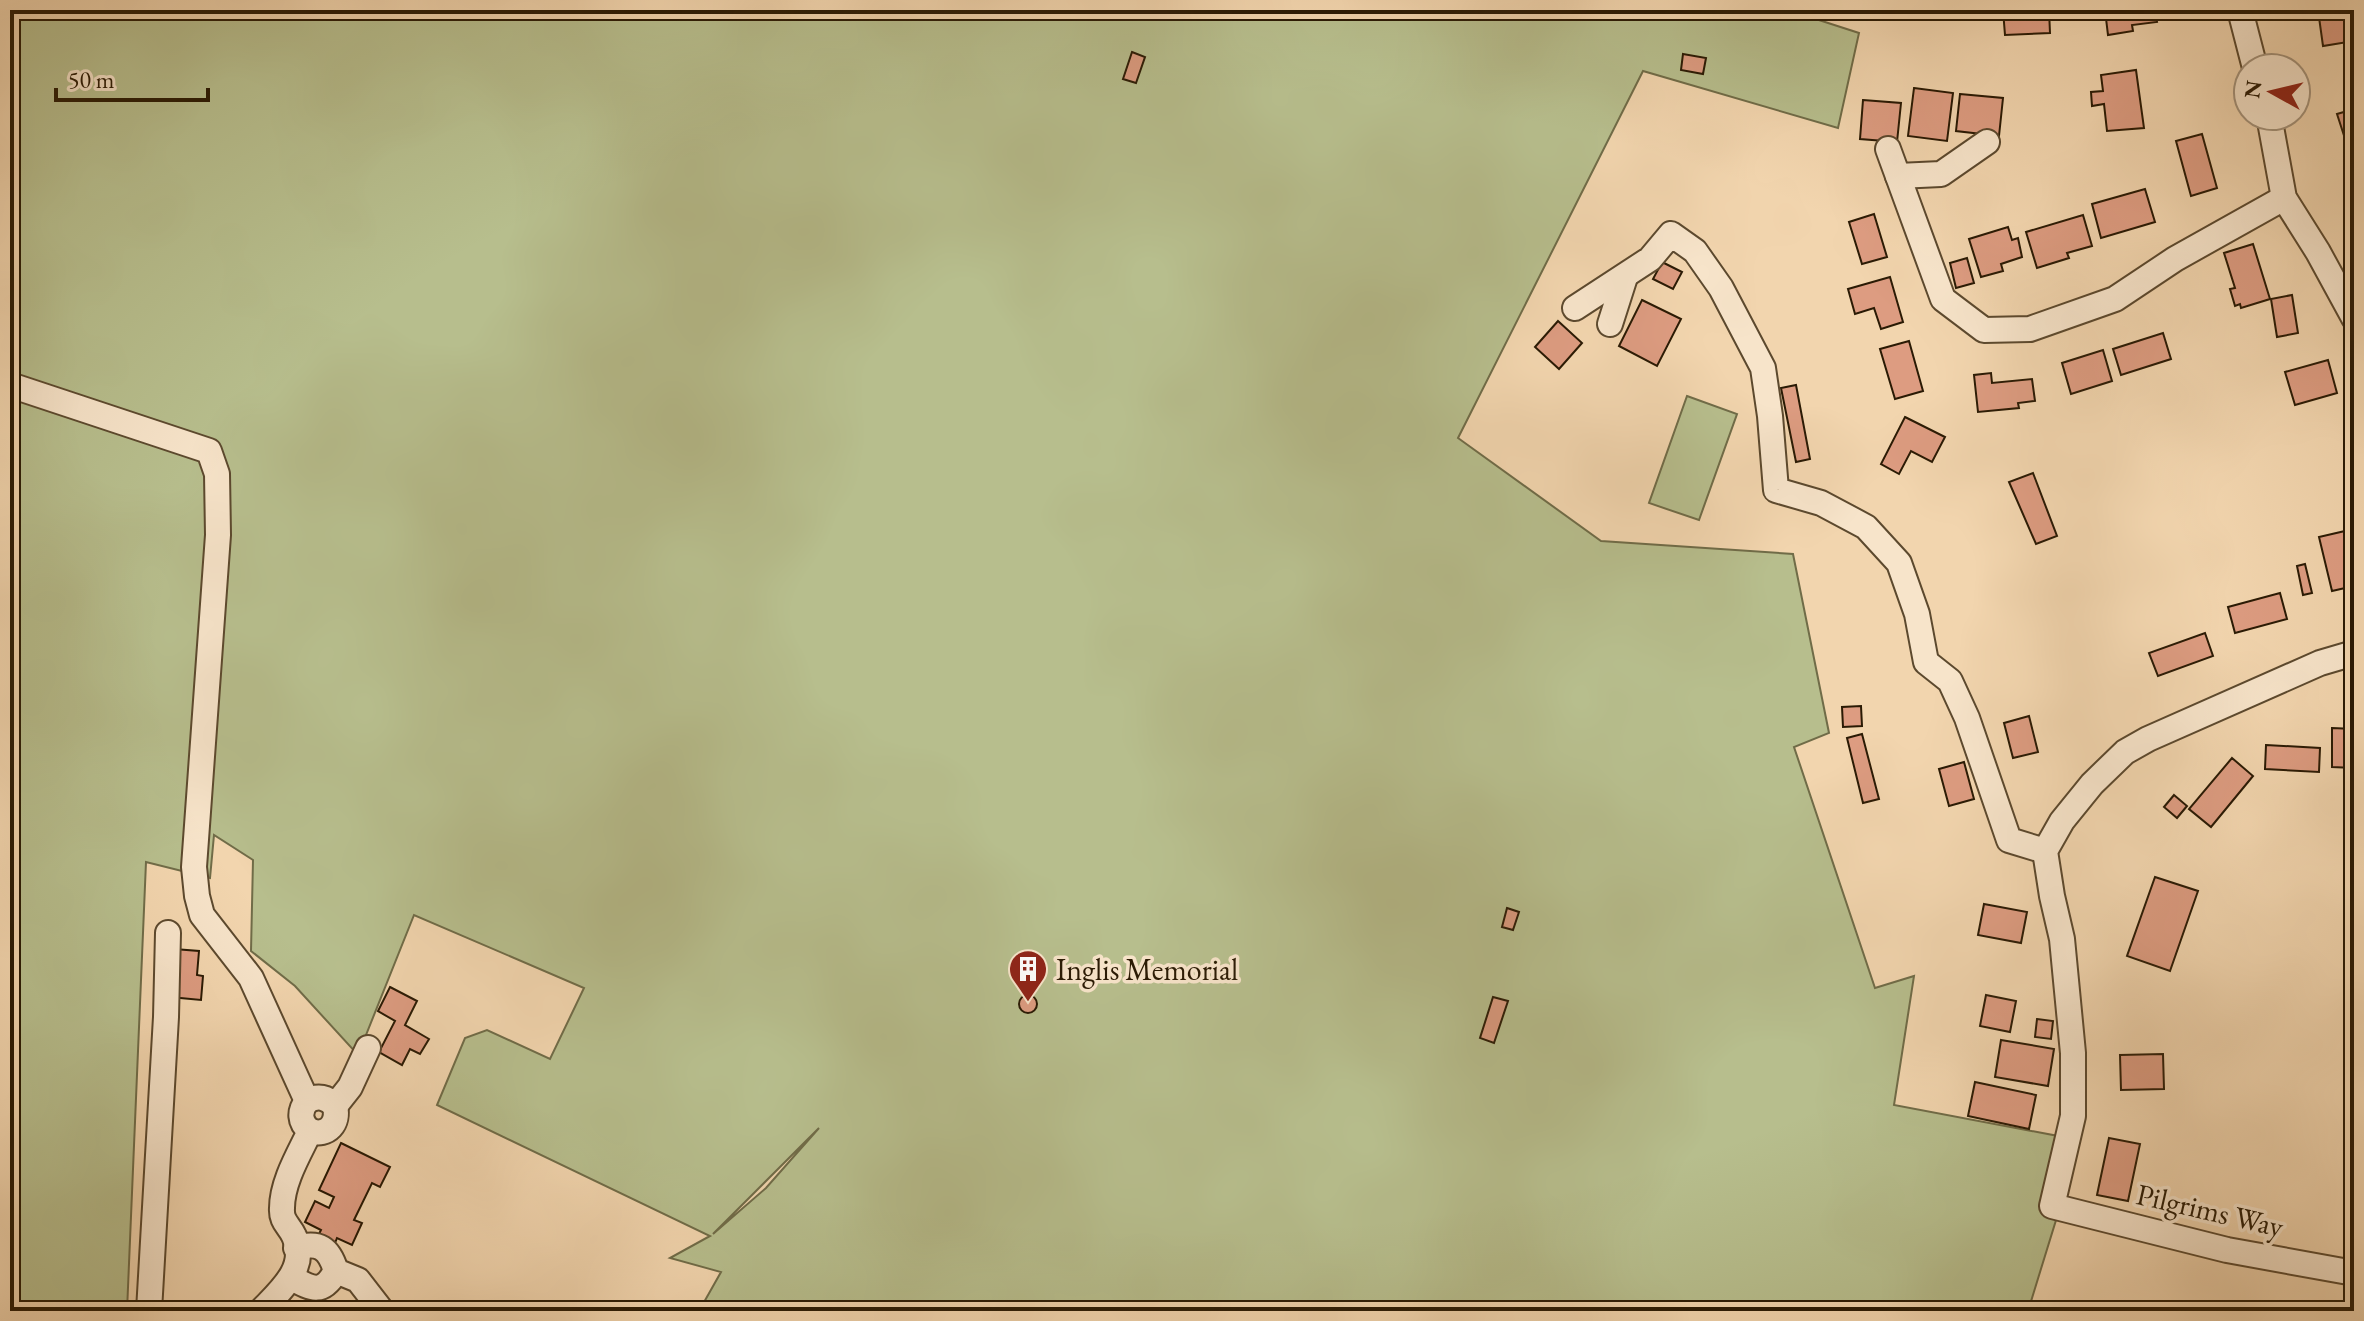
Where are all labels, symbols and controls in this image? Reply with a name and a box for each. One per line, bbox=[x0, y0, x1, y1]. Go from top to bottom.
scale bar bbox=[56, 52, 208, 102]
north arrow bbox=[2232, 52, 2312, 132]
text: 50 m bbox=[68, 64, 115, 95]
text: N bbox=[2237, 78, 2268, 100]
building icon: Inglis Memorial bbox=[1007, 948, 1049, 1003]
place label: Inglis Memorial bbox=[1056, 950, 1238, 989]
street label: Pilgrims Way bbox=[2133, 1174, 2288, 1246]

